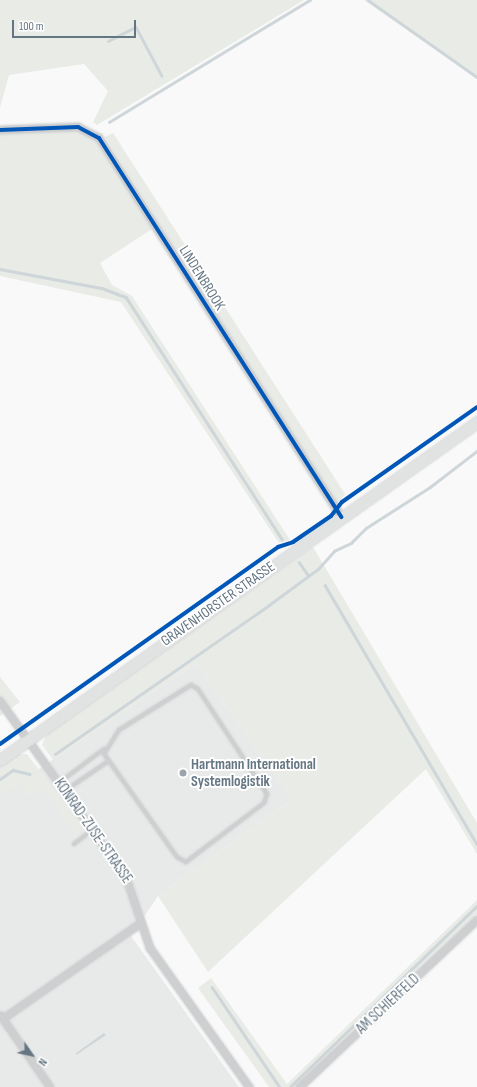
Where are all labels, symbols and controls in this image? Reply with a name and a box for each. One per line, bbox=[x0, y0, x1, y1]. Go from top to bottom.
scale bar bbox=[14, 12, 138, 38]
text: 100 m bbox=[19, 19, 44, 34]
street label: LINDENBROOK bbox=[175, 242, 229, 314]
street label: GRAVENHORSTER STRASSE bbox=[157, 558, 279, 650]
place label: Hartmann International Systemlogistik bbox=[191, 755, 316, 790]
marker: Hartmann International Systemlogistik bbox=[178, 768, 188, 778]
street label: KONRAD-ZUSE-STRASSE bbox=[50, 775, 136, 887]
street label: AM SCHIERFELD bbox=[353, 970, 423, 1038]
north arrow bbox=[12, 1035, 52, 1075]
text: N bbox=[35, 1056, 49, 1068]

